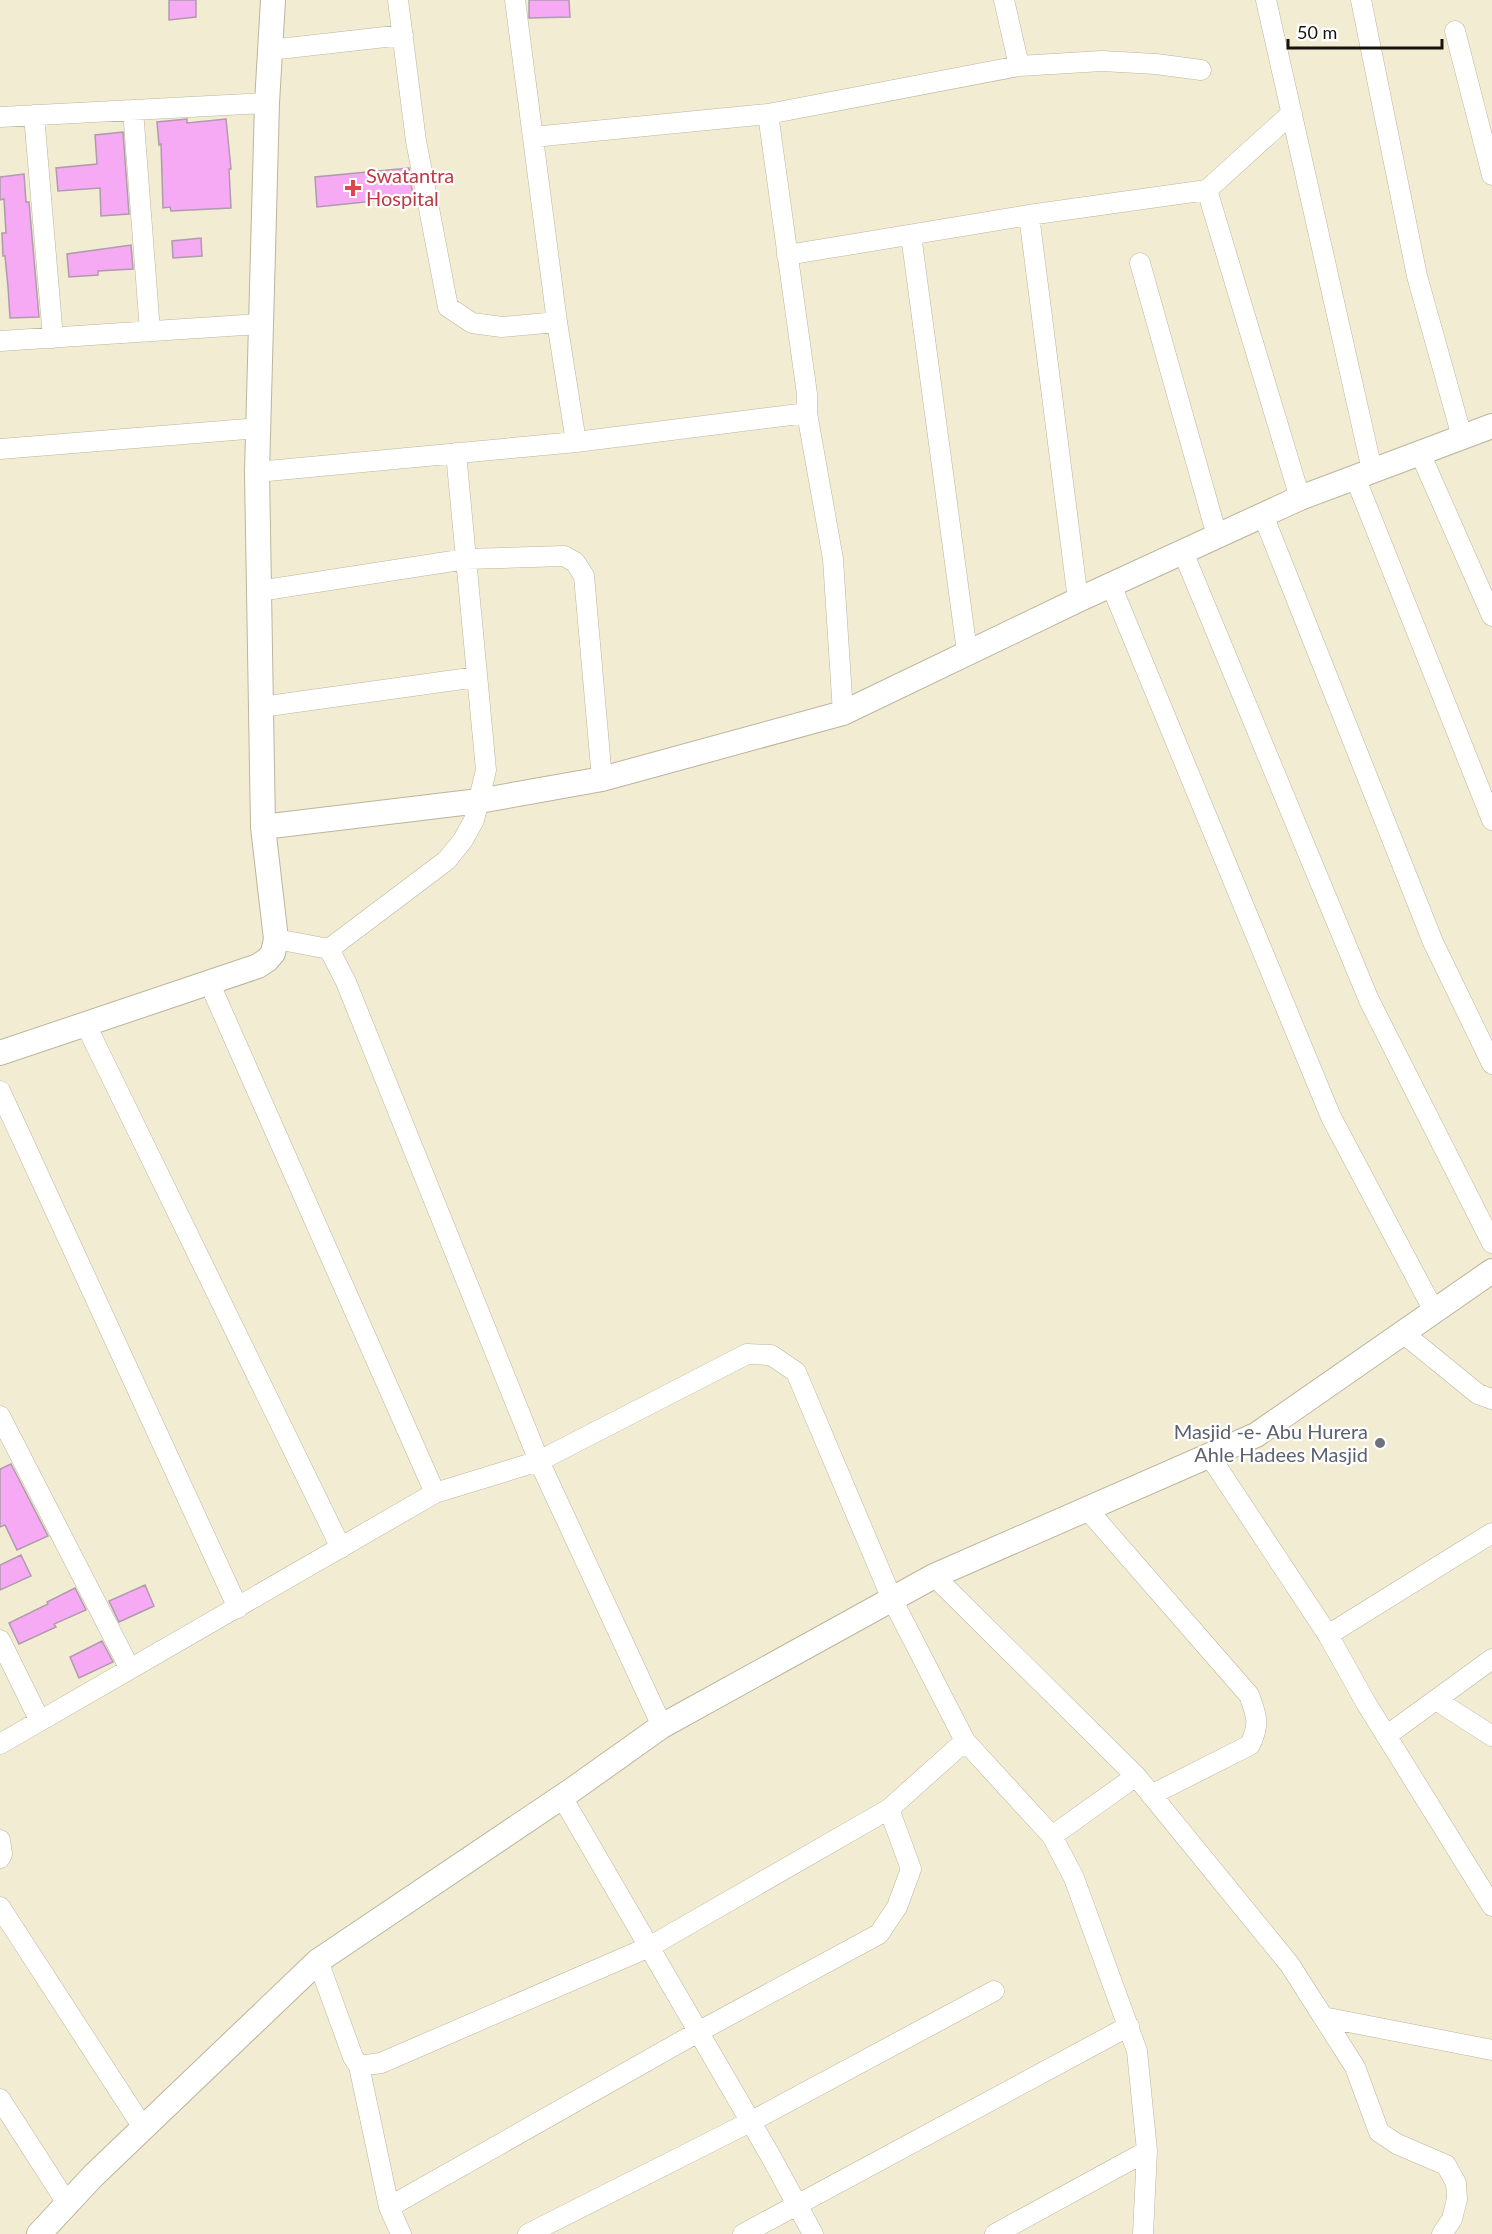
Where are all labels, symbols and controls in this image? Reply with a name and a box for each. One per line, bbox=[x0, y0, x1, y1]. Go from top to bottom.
scale bar bbox=[1288, 12, 1442, 50]
text: 50 m bbox=[1297, 21, 1337, 43]
place label: Swatantra Hospital bbox=[366, 163, 454, 210]
marker: Swatantra Hospital bbox=[344, 179, 362, 197]
place label: Masjid -e- Abu Hurera Ahle Hadees Masjid bbox=[1174, 1419, 1368, 1466]
marker: Masjid -e- Abu Hurera Ahle Hadees Masjid bbox=[1373, 1436, 1387, 1450]

